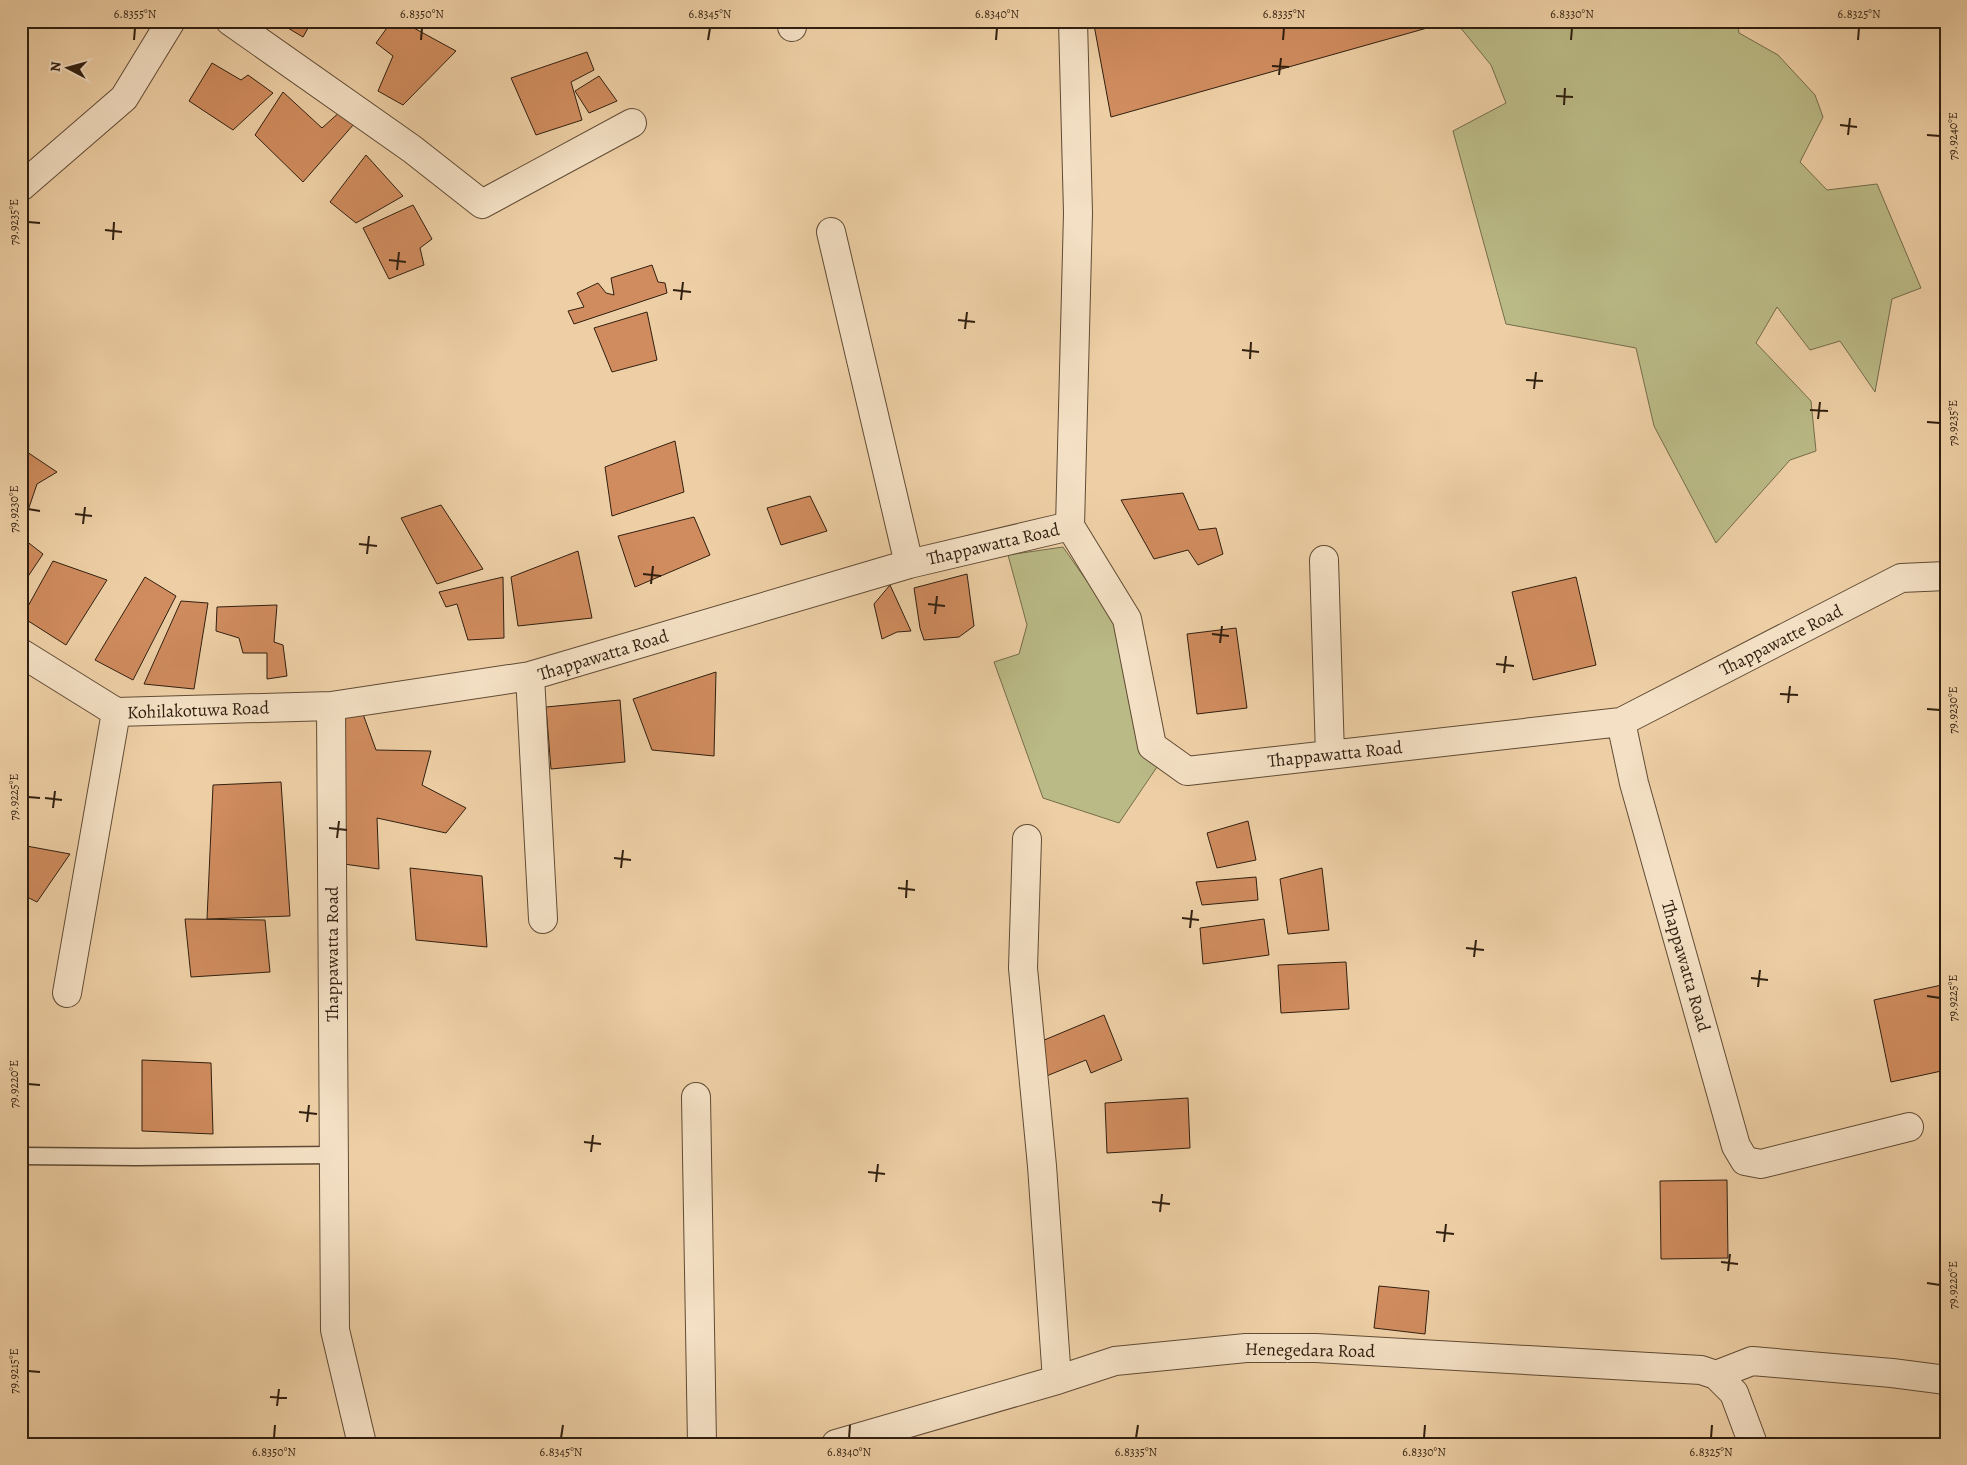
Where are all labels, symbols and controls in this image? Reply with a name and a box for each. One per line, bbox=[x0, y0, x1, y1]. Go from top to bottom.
text: 6.8355°N bbox=[114, 6, 157, 22]
text: 6.8350°N bbox=[400, 6, 444, 22]
text: 6.8345°N bbox=[689, 6, 732, 22]
text: 6.8340°N bbox=[975, 6, 1019, 22]
text: 6.8335°N bbox=[1263, 6, 1306, 22]
text: 6.8330°N bbox=[1550, 6, 1594, 22]
text: 6.8325°N bbox=[1837, 6, 1881, 22]
north arrow bbox=[42, 42, 92, 92]
text: N bbox=[46, 61, 66, 73]
text: 79.9240°E bbox=[1945, 112, 1961, 160]
text: 79.9235°E bbox=[6, 199, 22, 245]
text: 79.9235°E bbox=[1945, 400, 1961, 446]
text: 79.9230°E bbox=[6, 485, 22, 533]
street label: Thappawatta Road bbox=[924, 517, 1062, 571]
street label: Thappawatte Road bbox=[1715, 599, 1847, 681]
street label: Thappawatta Road bbox=[535, 624, 672, 686]
text: 79.9230°E bbox=[1945, 686, 1961, 734]
street label: Kohilakotuwa Road bbox=[126, 696, 270, 724]
street label: Thappawatta Road bbox=[1266, 735, 1404, 773]
text: 79.9225°E bbox=[6, 774, 22, 820]
street label: Thappawatta Road bbox=[320, 886, 344, 1022]
street label: Thappawatta Road bbox=[1656, 898, 1716, 1035]
text: 79.9225°E bbox=[1945, 975, 1961, 1021]
text: 79.9220°E bbox=[6, 1060, 22, 1108]
text: 79.9220°E bbox=[1945, 1261, 1961, 1309]
street label: Henegedara Road bbox=[1245, 1337, 1376, 1363]
text: 79.9215°E bbox=[6, 1348, 22, 1394]
text: 6.8350°N bbox=[252, 1444, 296, 1460]
text: 6.8345°N bbox=[540, 1444, 583, 1460]
text: 6.8340°N bbox=[827, 1444, 871, 1460]
text: 6.8335°N bbox=[1115, 1444, 1158, 1460]
text: 6.8330°N bbox=[1402, 1444, 1446, 1460]
text: 6.8325°N bbox=[1689, 1444, 1733, 1460]

